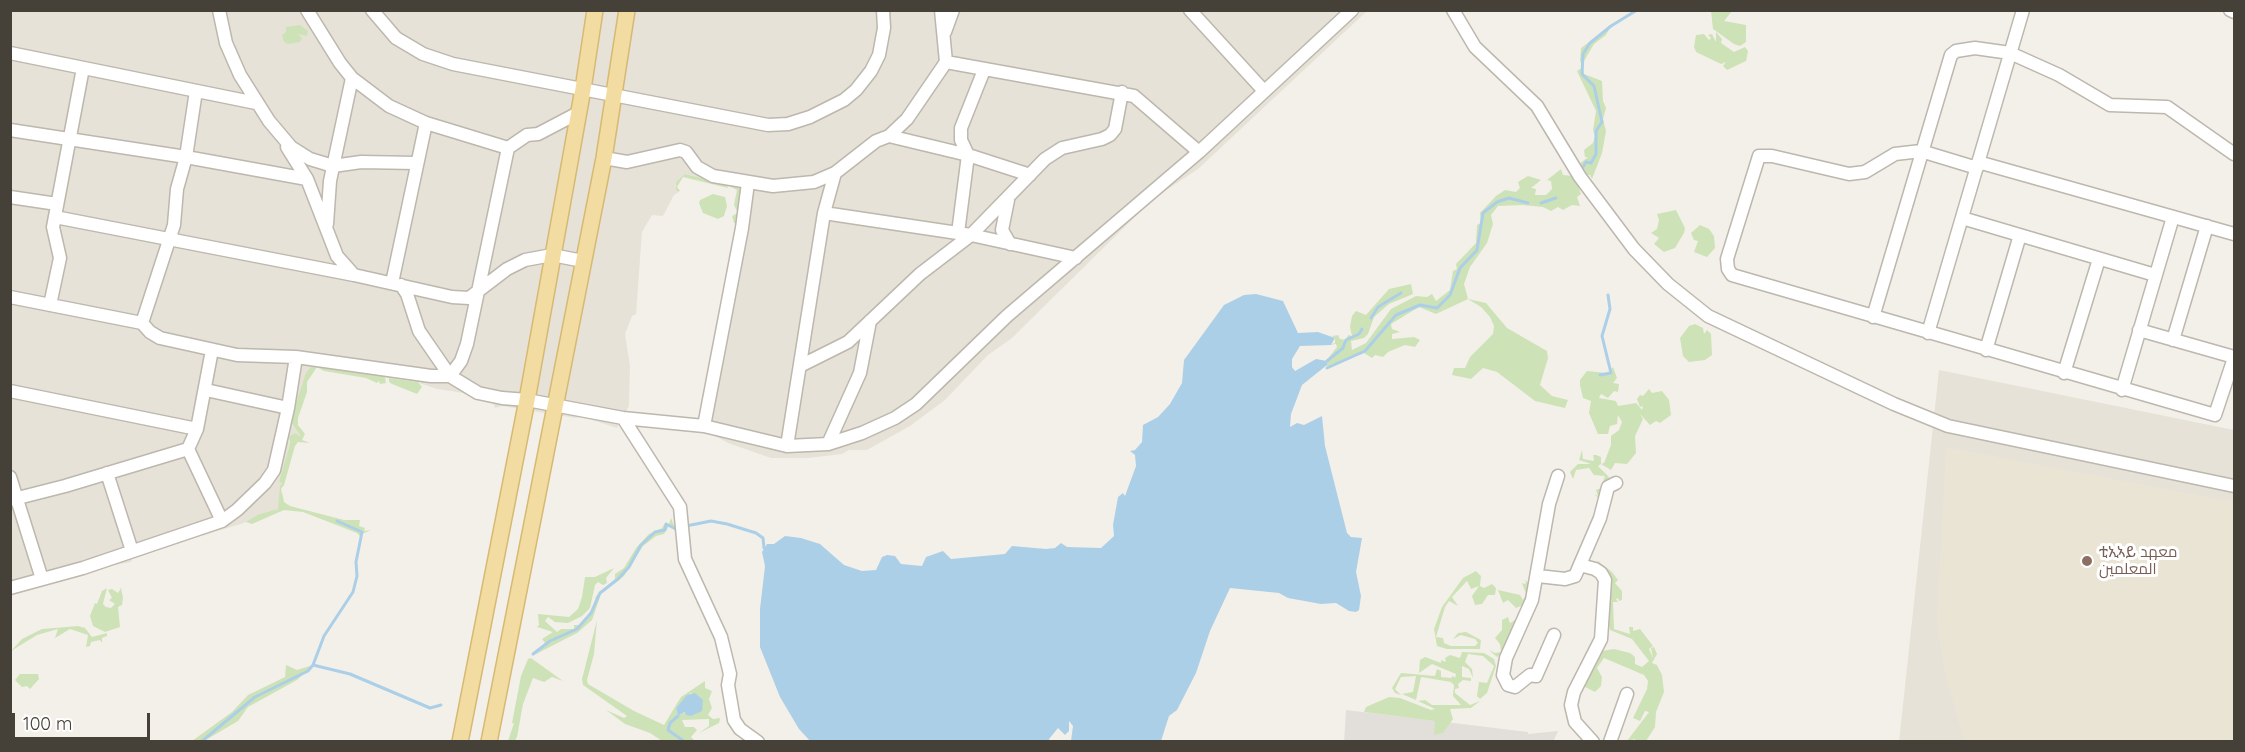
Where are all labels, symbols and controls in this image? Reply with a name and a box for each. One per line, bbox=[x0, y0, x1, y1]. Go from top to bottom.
place label: ቲኢኣይ معهد المعلمين bbox=[2099, 543, 2177, 578]
marker: ቲኢኣይ معهد المعلمين bbox=[2080, 554, 2094, 568]
scale bar bbox=[15, 701, 153, 739]
text: 100 m bbox=[23, 712, 72, 735]

